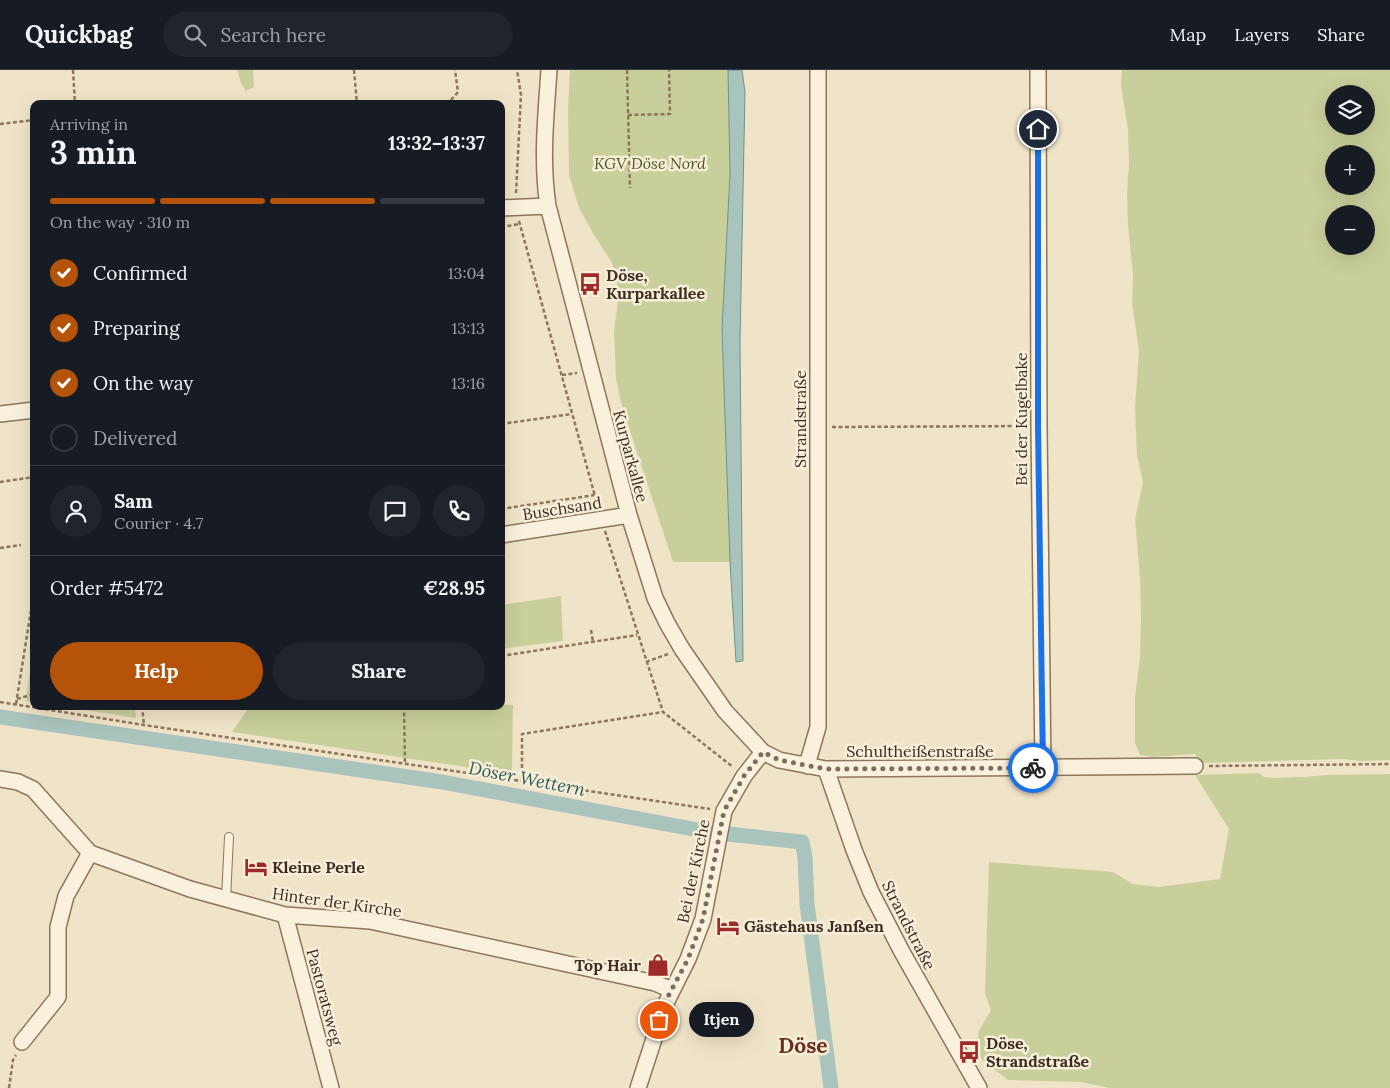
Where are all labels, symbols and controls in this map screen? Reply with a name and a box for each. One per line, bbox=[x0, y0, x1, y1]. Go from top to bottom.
search box bbox=[163, 12, 513, 57]
text: Quickbag bbox=[25, 19, 133, 50]
icon: search bbox=[181, 21, 209, 49]
text: Search here bbox=[221, 23, 326, 47]
text: Map bbox=[1170, 23, 1206, 46]
text: Layers bbox=[1234, 23, 1289, 46]
text: Share bbox=[1317, 23, 1365, 46]
map controls bbox=[1325, 85, 1375, 255]
button: layers bbox=[1325, 85, 1375, 135]
pin bbox=[1017, 108, 1059, 150]
text: Arriving in bbox=[50, 114, 128, 134]
icon: home bbox=[1024, 115, 1052, 143]
text: 13:32–13:37 bbox=[388, 131, 485, 155]
text: 3 min bbox=[50, 132, 137, 173]
button: + bbox=[1325, 145, 1375, 195]
park label: KGV Döse Nord bbox=[594, 153, 706, 173]
button: − bbox=[1325, 205, 1375, 255]
text: On the way · 310 m bbox=[50, 212, 190, 232]
icon: check bbox=[50, 259, 78, 287]
text: Confirmed bbox=[93, 261, 188, 285]
text: 13:04 bbox=[448, 263, 485, 283]
place label: Döse, Kurparkallee bbox=[606, 265, 705, 303]
bus stop icon: Döse, Kurparkallee bbox=[577, 271, 603, 297]
icon: check bbox=[50, 314, 78, 342]
text: Preparing bbox=[93, 316, 180, 340]
text: 13:13 bbox=[452, 318, 485, 338]
street label: Bei der Kugelbake bbox=[1011, 352, 1031, 486]
icon: check bbox=[50, 369, 78, 397]
street label: Strandstraße bbox=[790, 370, 810, 468]
text: On the way bbox=[93, 371, 193, 395]
text: 13:16 bbox=[451, 373, 485, 393]
street label: Kurparkallee bbox=[609, 408, 653, 505]
text: Delivered bbox=[93, 426, 177, 450]
button: person bbox=[50, 485, 102, 537]
button: chat bbox=[369, 485, 421, 537]
button: phone bbox=[433, 485, 485, 537]
text: Sam bbox=[114, 489, 153, 513]
street label: Buschsand bbox=[521, 492, 603, 524]
text: Courier · 4.7 bbox=[114, 513, 203, 533]
text: Order #5472 bbox=[50, 576, 163, 600]
text: €28.95 bbox=[423, 576, 485, 600]
button: Help bbox=[50, 642, 263, 700]
button: Share bbox=[273, 642, 485, 700]
street label: Schultheißenstraße bbox=[846, 741, 994, 761]
courier bbox=[1008, 743, 1058, 793]
icon: bike bbox=[1019, 754, 1047, 782]
water label: Döser Wettern bbox=[467, 756, 587, 801]
street label: Bei der Kirche bbox=[672, 817, 714, 925]
hotel icon: Kleine Perle bbox=[243, 854, 269, 880]
place label: Kleine Perle bbox=[272, 857, 365, 877]
street label: Strandstraße bbox=[878, 877, 940, 973]
street label: Hinter der Kirche bbox=[271, 883, 403, 921]
hotel icon: Gästehaus Janßen bbox=[715, 913, 741, 939]
place label: Gästehaus Janßen bbox=[744, 916, 884, 936]
street label: Pastoratsweg bbox=[302, 946, 348, 1049]
shop icon: Top Hair bbox=[645, 952, 671, 978]
place label: Top Hair bbox=[575, 955, 641, 975]
pin bbox=[638, 999, 680, 1041]
callout: Itjen bbox=[689, 1002, 754, 1038]
icon: bag bbox=[645, 1006, 673, 1034]
text: Itjen bbox=[703, 1009, 740, 1029]
district label: Döse bbox=[778, 1032, 828, 1059]
place label: Döse, Strandstraße bbox=[986, 1033, 1089, 1071]
bus stop icon: Döse, Strandstraße bbox=[956, 1039, 982, 1065]

